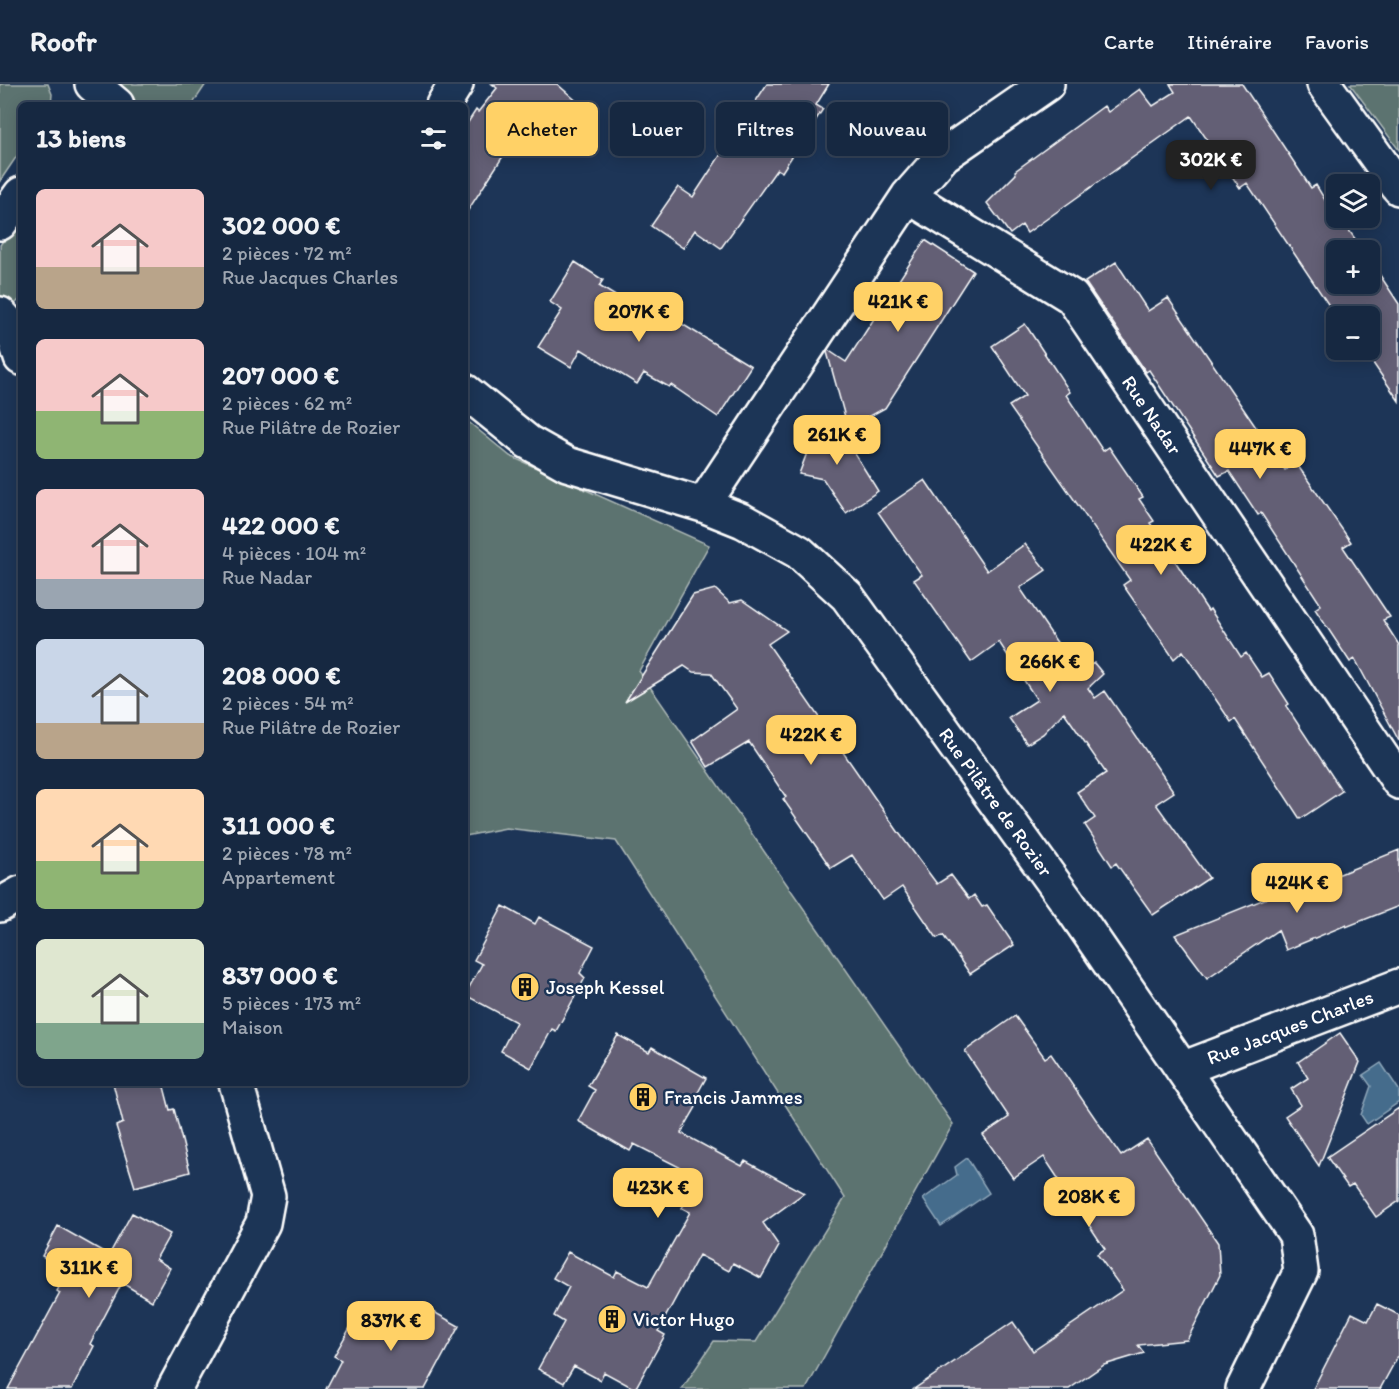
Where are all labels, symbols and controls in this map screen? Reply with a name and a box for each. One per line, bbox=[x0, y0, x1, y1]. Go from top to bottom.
text: Roofr bbox=[30, 24, 96, 58]
text: Carte bbox=[1104, 29, 1154, 54]
text: Itinéraire bbox=[1187, 29, 1272, 54]
text: Favoris bbox=[1305, 29, 1369, 54]
chip: Acheter bbox=[486, 102, 598, 156]
chip: Louer bbox=[610, 102, 704, 156]
chip: Filtres bbox=[716, 102, 815, 156]
chip: Nouveau bbox=[827, 102, 948, 156]
text: 13 biens bbox=[36, 122, 126, 154]
icon: filters bbox=[417, 122, 450, 155]
pin: 302K € bbox=[1162, 140, 1260, 191]
text: 302K € bbox=[1180, 147, 1242, 171]
map controls bbox=[1326, 174, 1380, 360]
button: layers bbox=[1326, 174, 1380, 228]
text: 302 000 € bbox=[222, 209, 340, 241]
icon: home bbox=[84, 213, 156, 285]
button: + bbox=[1326, 240, 1380, 294]
text: 2 pièces · 72 m² bbox=[222, 241, 352, 265]
text: Rue Jacques Charles bbox=[222, 265, 398, 289]
pin: 421K € bbox=[849, 282, 947, 333]
text: 421K € bbox=[868, 289, 928, 313]
pin: 207K € bbox=[590, 292, 688, 343]
text: 207K € bbox=[608, 299, 670, 323]
button: − bbox=[1326, 306, 1380, 360]
text: 207 000 € bbox=[222, 359, 339, 391]
icon: home bbox=[84, 363, 156, 435]
street label: Rue Nadar bbox=[1117, 371, 1187, 459]
text: 2 pièces · 62 m² bbox=[222, 391, 352, 415]
text: Rue Pilâtre de Rozier bbox=[222, 415, 400, 439]
pin: 261K € bbox=[788, 415, 886, 466]
text: 261K € bbox=[807, 422, 867, 446]
pin: 447K € bbox=[1211, 429, 1309, 480]
text: 447K € bbox=[1229, 436, 1291, 460]
text: 422 000 € bbox=[222, 509, 340, 541]
icon: home bbox=[84, 513, 156, 585]
pin: 422K € bbox=[1112, 525, 1210, 576]
text: 422K € bbox=[1130, 532, 1192, 556]
text: 4 pièces · 104 m² bbox=[222, 541, 366, 565]
text: Rue Nadar bbox=[222, 565, 312, 589]
pin: 266K € bbox=[1001, 642, 1099, 693]
text: 266K € bbox=[1020, 649, 1080, 673]
text: 208 000 € bbox=[222, 659, 341, 691]
icon: home bbox=[84, 663, 156, 735]
text: 2 pièces · 54 m² bbox=[222, 691, 354, 715]
text: Rue Pilâtre de Rozier bbox=[222, 715, 400, 739]
pin: 422K € bbox=[762, 715, 860, 766]
text: 422K € bbox=[780, 722, 842, 746]
street label: Rue Pilâtre de Rozier bbox=[934, 723, 1058, 881]
text: 311 000 € bbox=[222, 809, 335, 841]
icon: home bbox=[84, 813, 156, 885]
text: 2 pièces · 78 m² bbox=[222, 841, 352, 865]
pin: 424K € bbox=[1248, 863, 1346, 914]
text: Appartement bbox=[222, 865, 335, 889]
text: 424K € bbox=[1265, 870, 1329, 894]
text: 837 000 € bbox=[222, 959, 338, 991]
icon: home bbox=[84, 963, 156, 1035]
building icon: Joseph Kessel bbox=[509, 971, 541, 1003]
place label: Joseph Kessel bbox=[546, 975, 665, 999]
street label: Rue Jacques Charles bbox=[1204, 984, 1377, 1070]
text: 5 pièces · 173 m² bbox=[222, 991, 361, 1015]
text: Maison bbox=[222, 1015, 283, 1039]
building icon: Francis Jammes bbox=[627, 1081, 659, 1113]
place label: Francis Jammes bbox=[664, 1085, 803, 1109]
pin: 423K € bbox=[609, 1168, 707, 1219]
text: 423K € bbox=[627, 1175, 689, 1199]
pin: 208K € bbox=[1040, 1177, 1138, 1228]
text: 208K € bbox=[1058, 1184, 1120, 1208]
pin: 311K € bbox=[40, 1248, 138, 1299]
text: 311K € bbox=[60, 1255, 118, 1279]
pin: 837K € bbox=[342, 1301, 440, 1352]
building icon: Victor Hugo bbox=[596, 1303, 628, 1335]
place label: Victor Hugo bbox=[633, 1307, 735, 1331]
text: 837K € bbox=[361, 1308, 421, 1332]

